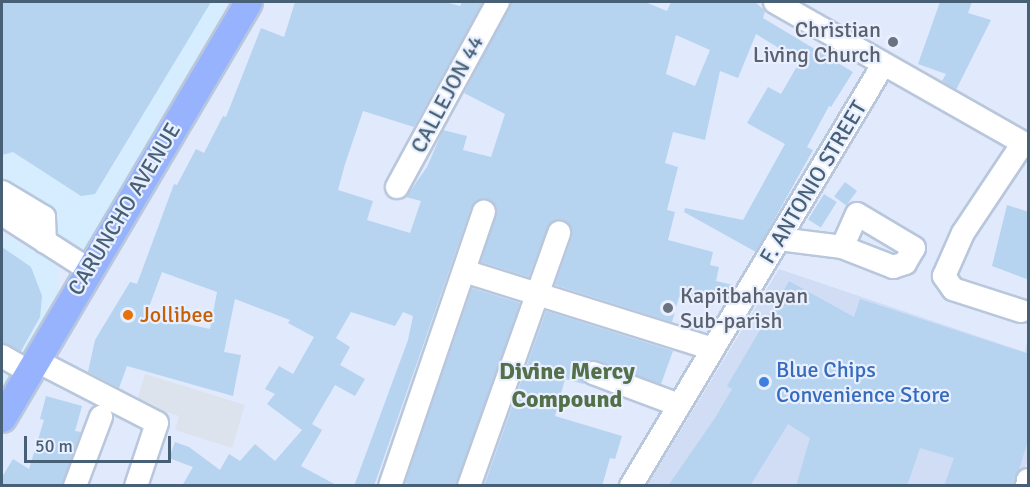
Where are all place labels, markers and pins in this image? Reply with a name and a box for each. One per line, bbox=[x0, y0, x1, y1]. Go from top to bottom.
place label: Christian Living Church bbox=[753, 16, 881, 68]
marker: Christian Living Church bbox=[886, 35, 900, 49]
place label: Kapitbahayan Sub-parish bbox=[680, 282, 808, 334]
marker: Kapitbahayan Sub-parish bbox=[661, 301, 675, 315]
place label: Jollibee bbox=[140, 302, 213, 328]
marker: Jollibee bbox=[121, 308, 135, 322]
place label: Blue Chips Convenience Store bbox=[776, 356, 950, 408]
marker: Blue Chips Convenience Store bbox=[757, 375, 771, 389]

